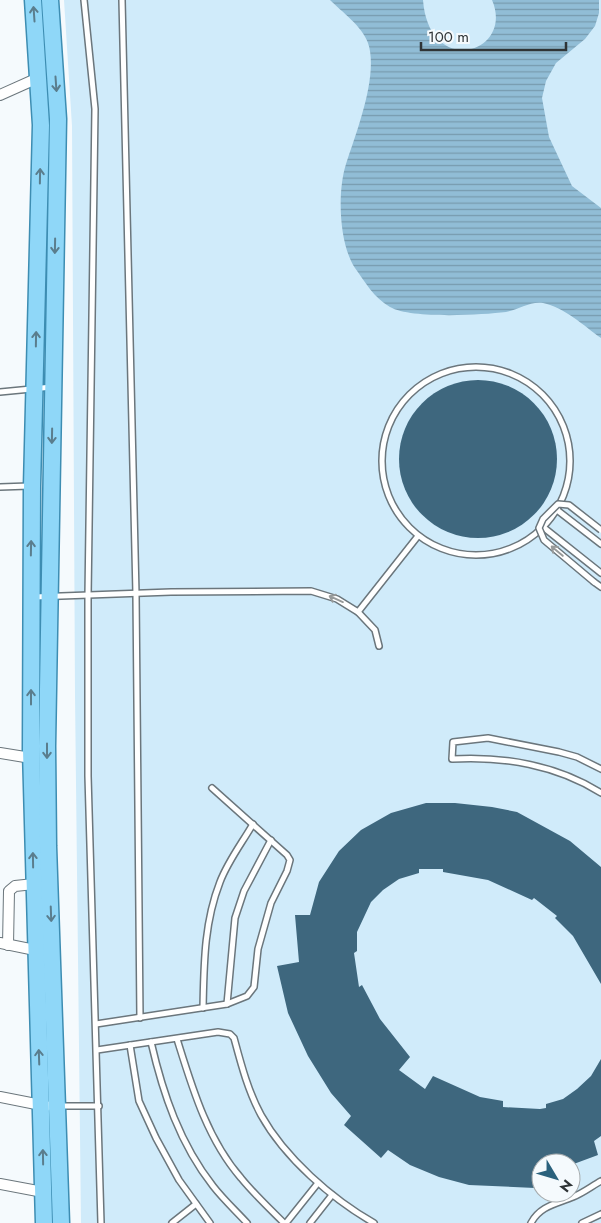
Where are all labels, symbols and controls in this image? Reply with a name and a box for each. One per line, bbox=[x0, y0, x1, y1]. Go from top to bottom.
one-way arrow bbox=[29, 6, 38, 22]
scale bar bbox=[421, 20, 566, 52]
text: 100 m bbox=[428, 26, 469, 48]
one-way arrow bbox=[51, 75, 60, 91]
one-way arrow bbox=[35, 169, 45, 185]
one-way arrow bbox=[51, 238, 60, 254]
one-way arrow bbox=[31, 331, 41, 347]
one-way arrow bbox=[47, 427, 56, 443]
one-way arrow bbox=[27, 540, 36, 556]
one-way arrow bbox=[551, 545, 564, 556]
one-way arrow bbox=[329, 594, 344, 604]
one-way arrow bbox=[26, 689, 36, 706]
one-way arrow bbox=[42, 743, 52, 759]
one-way arrow bbox=[28, 852, 38, 868]
one-way arrow bbox=[46, 906, 55, 922]
one-way arrow bbox=[35, 1049, 44, 1065]
one-way arrow bbox=[38, 1149, 47, 1165]
north arrow bbox=[531, 1153, 581, 1203]
text: N bbox=[555, 1175, 578, 1197]

